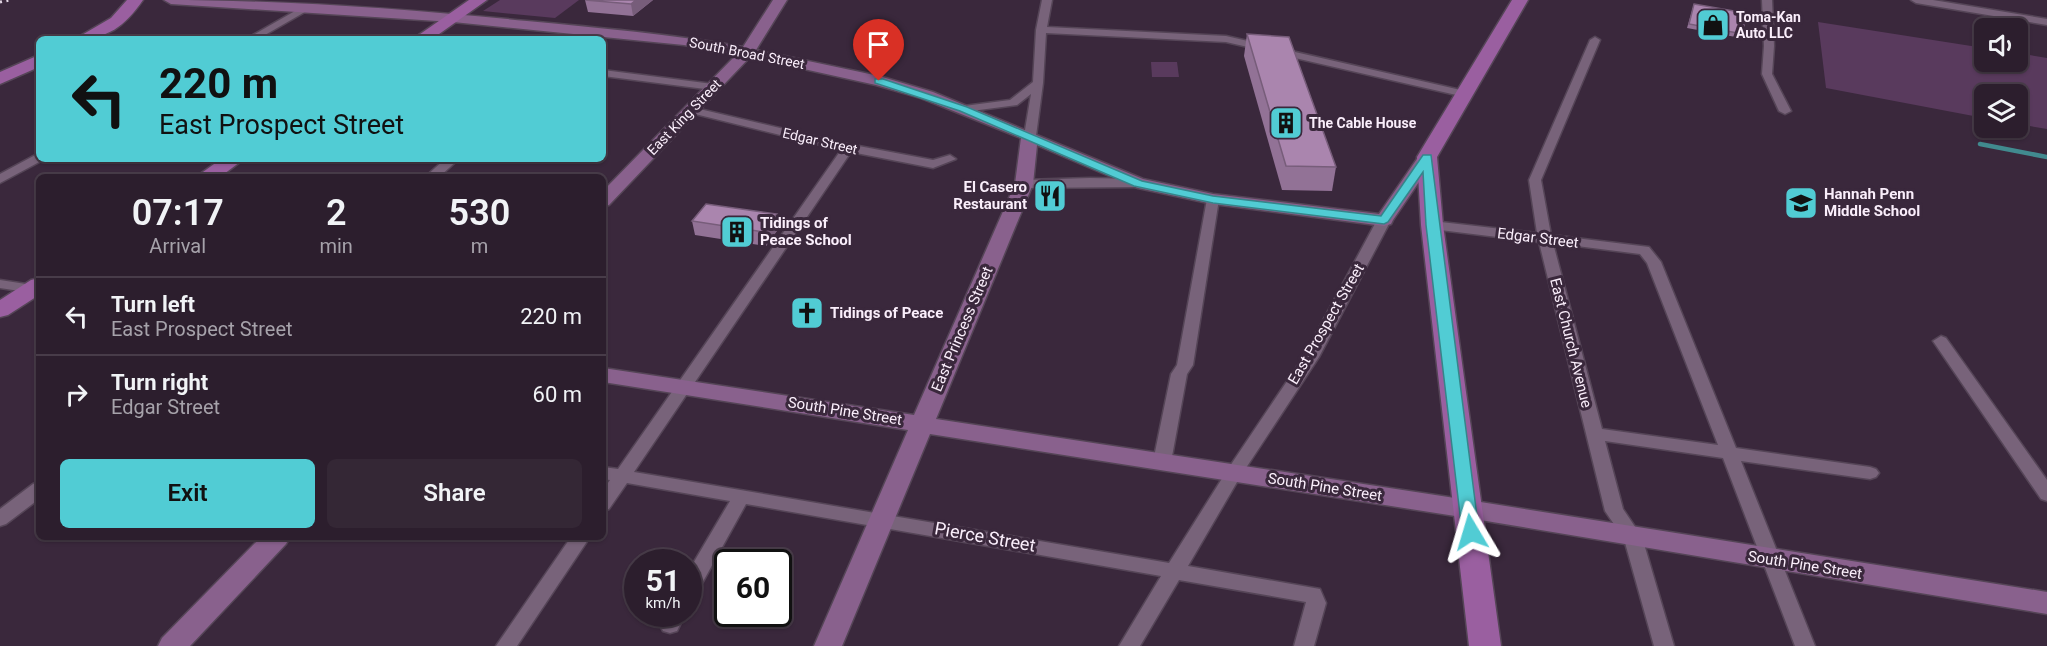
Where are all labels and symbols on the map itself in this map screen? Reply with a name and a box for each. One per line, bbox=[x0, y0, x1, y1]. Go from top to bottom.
shop icon: Toma-Kan Auto LLC bbox=[1695, 7, 1731, 43]
place label: Toma-Kan Auto LLC bbox=[1736, 9, 1801, 41]
pin bbox=[853, 19, 904, 81]
street label: South Broad Street bbox=[688, 34, 806, 72]
street label: East King Street bbox=[644, 76, 724, 158]
building icon: The Cable House bbox=[1268, 105, 1304, 141]
place label: The Cable House bbox=[1309, 115, 1417, 131]
street label: Edgar Street bbox=[781, 125, 859, 157]
place label: El Casero Restaurant bbox=[953, 178, 1027, 213]
restaurant icon: El Casero Restaurant bbox=[1032, 178, 1068, 214]
school or university icon: Hannah Penn Middle School bbox=[1783, 185, 1819, 221]
place label: Hannah Penn Middle School bbox=[1824, 185, 1920, 220]
building icon: Tidings of Peace School bbox=[719, 214, 755, 250]
place label: Tidings of Peace School bbox=[760, 214, 852, 249]
street label: Edgar Street bbox=[1496, 224, 1580, 252]
street label: East Prospect Street bbox=[1284, 260, 1368, 387]
street label: East Princess Street bbox=[928, 264, 997, 394]
street label: East Church Avenue bbox=[1546, 276, 1596, 410]
church icon: Tidings of Peace bbox=[789, 295, 825, 331]
place label: Tidings of Peace bbox=[830, 304, 943, 322]
street label: South Pine Street bbox=[787, 393, 903, 429]
street label: South Pine Street bbox=[1267, 469, 1383, 505]
position arrow bbox=[1439, 500, 1503, 564]
street label: Pierce Street bbox=[933, 517, 1037, 556]
street label: South Pine Street bbox=[1747, 547, 1863, 583]
speed limit sign: 60 bbox=[714, 549, 792, 627]

